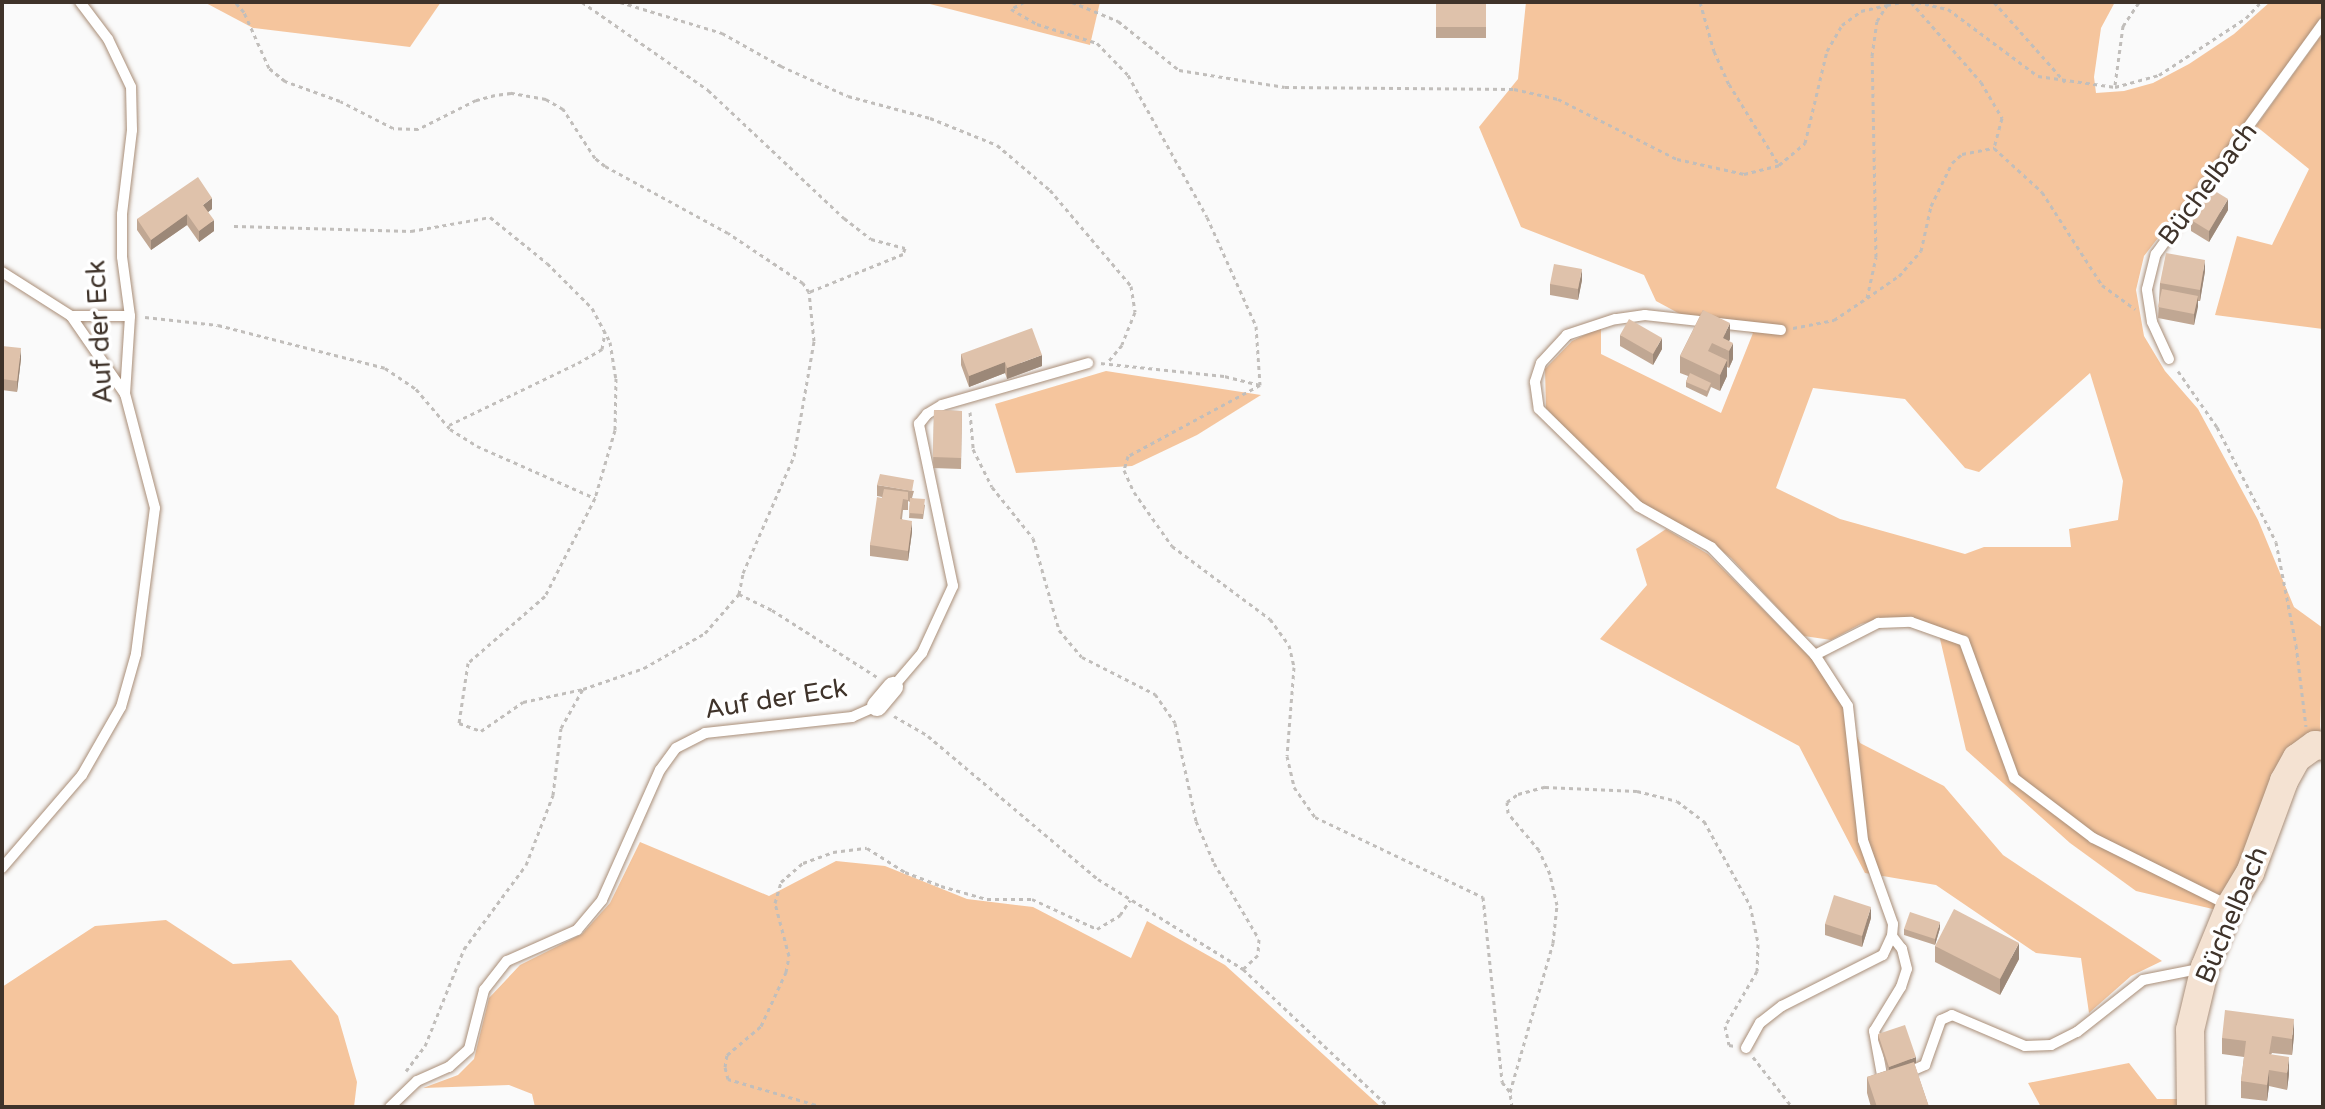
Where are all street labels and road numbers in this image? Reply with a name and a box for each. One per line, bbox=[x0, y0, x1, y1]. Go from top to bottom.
street label: Büchelbach bbox=[2152, 117, 2264, 251]
street label: Auf der Eck bbox=[81, 259, 119, 405]
street label: Auf der Eck bbox=[703, 672, 849, 726]
street label: Büchelbach bbox=[2189, 842, 2275, 988]

